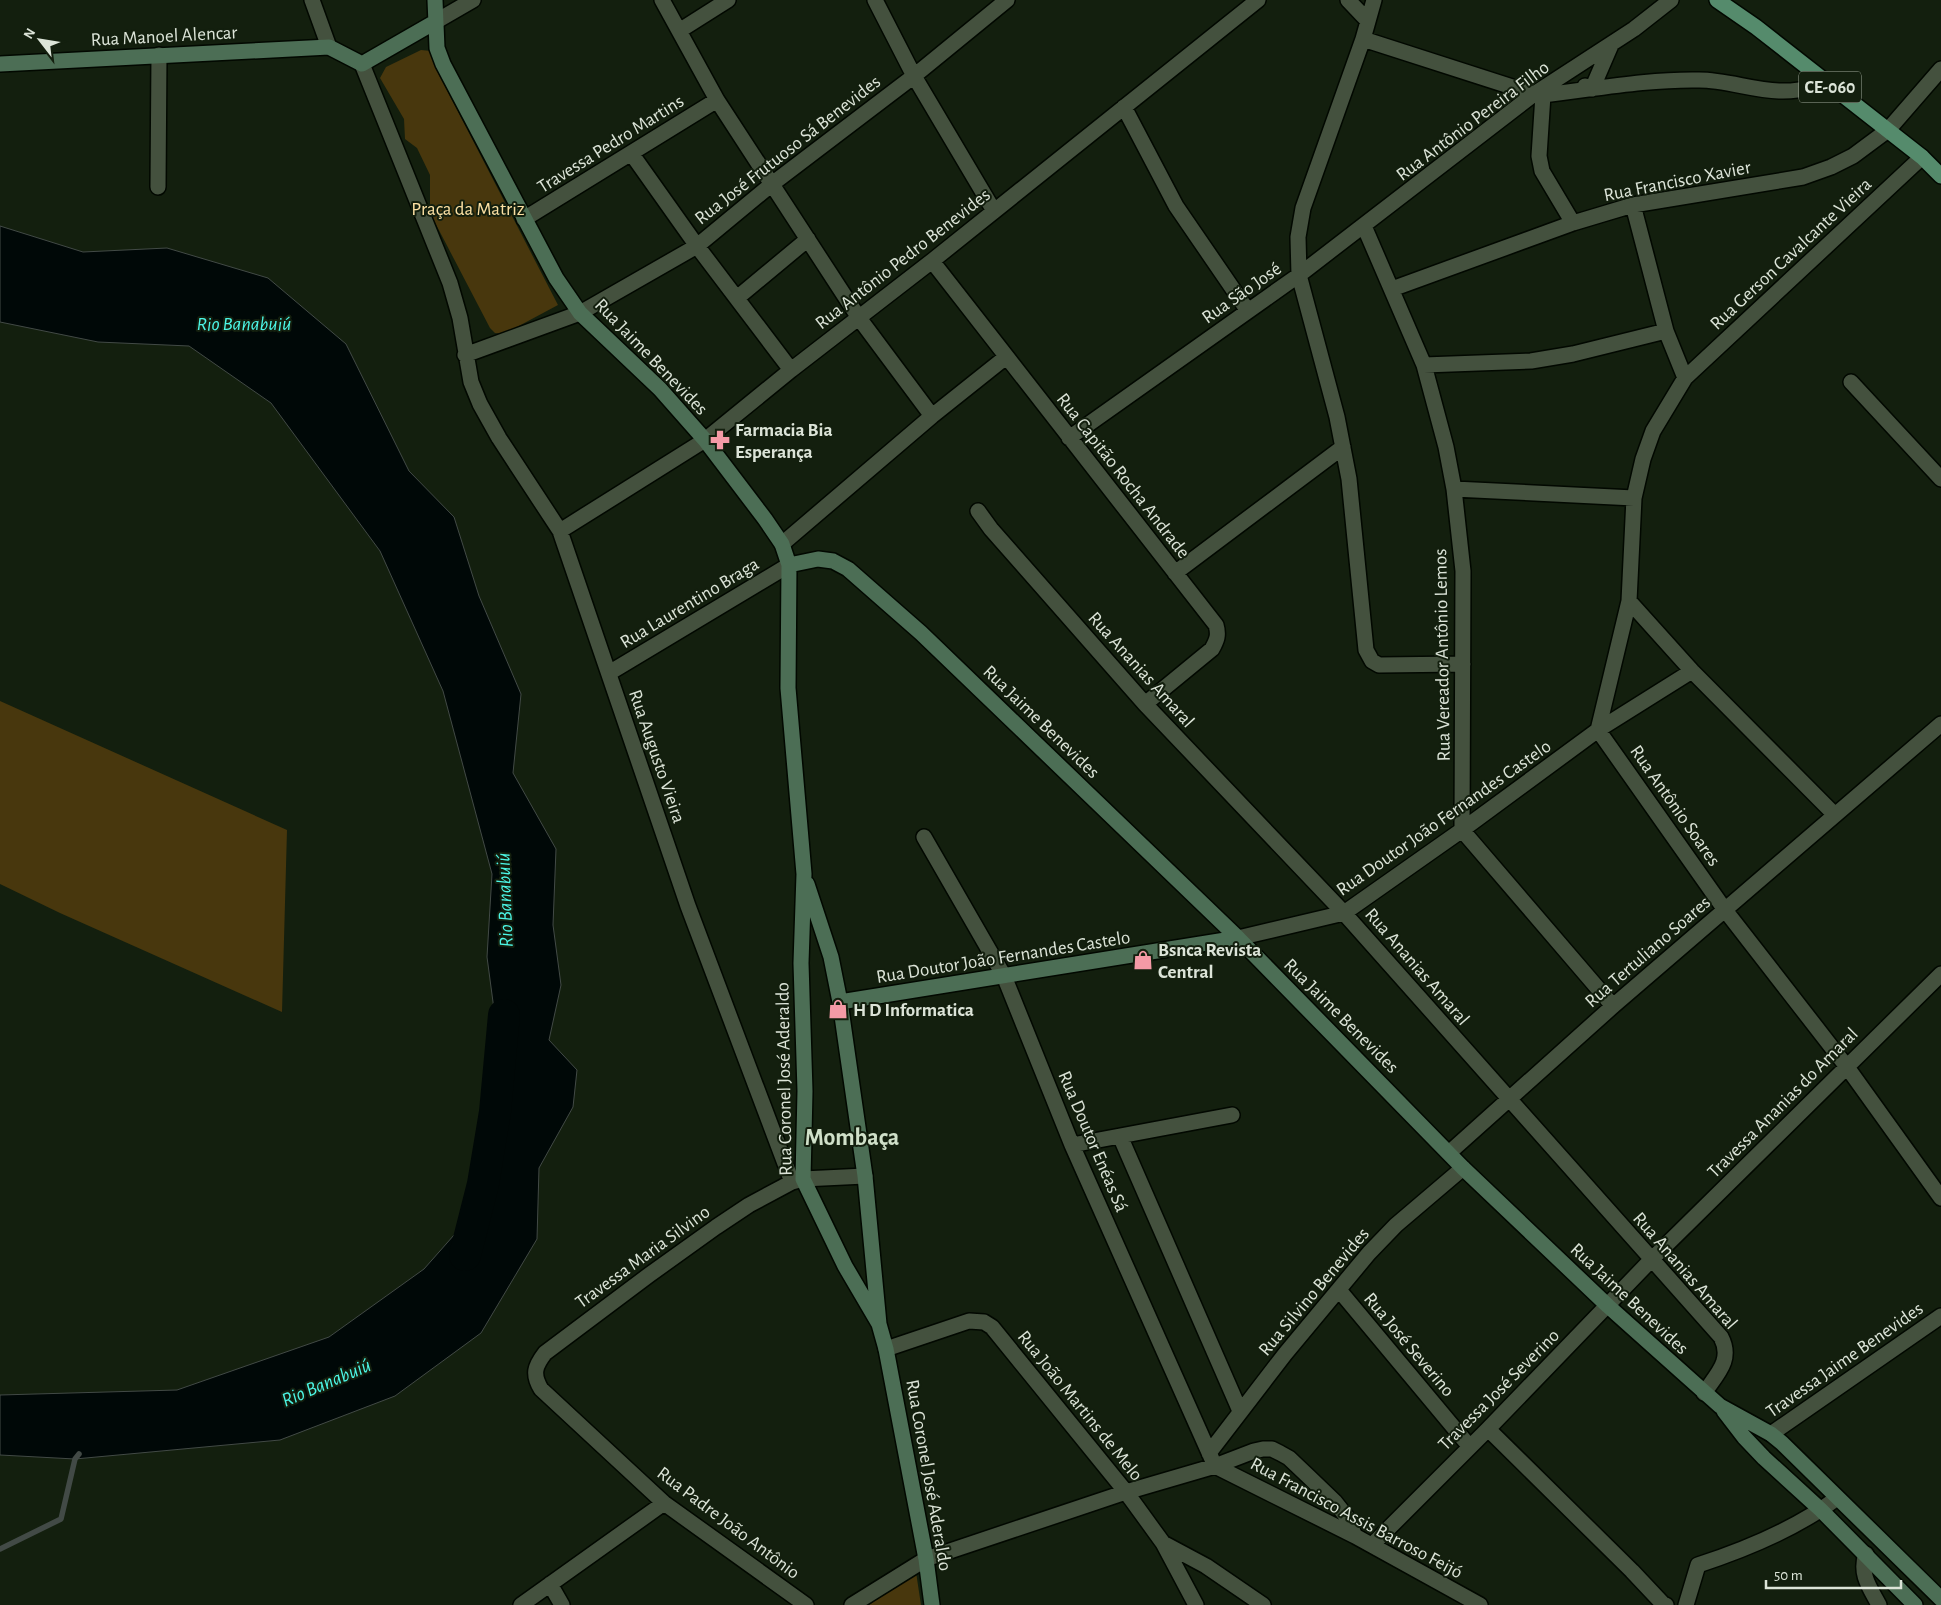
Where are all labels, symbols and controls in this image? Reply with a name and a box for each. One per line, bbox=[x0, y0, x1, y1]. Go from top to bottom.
north arrow bbox=[15, 15, 65, 65]
street label: Rua Manoel Alencar bbox=[90, 23, 238, 50]
text: N bbox=[21, 26, 38, 42]
street label: Rua Antônio Pereira Filho bbox=[1393, 58, 1553, 185]
street label: Rua José Frutuoso Sá Benevides bbox=[692, 72, 884, 228]
road number: CE-060 bbox=[1799, 72, 1861, 102]
street label: Travessa Pedro Martins bbox=[534, 92, 687, 197]
street label: Rua Francisco Xavier bbox=[1602, 158, 1752, 205]
street label: Rua Gerson Cavalcante Vieira bbox=[1707, 174, 1876, 334]
street label: Rua Antônio Pedro Benevides bbox=[812, 185, 994, 333]
park label: Praça da Matriz bbox=[411, 200, 525, 219]
street label: Rua São José bbox=[1199, 259, 1285, 327]
street label: Rua Jaime Benevides bbox=[591, 295, 711, 419]
water label: Rio Banabuiú bbox=[196, 314, 292, 334]
street label: Rua Capitão Rocha Andrade bbox=[1053, 390, 1193, 562]
place label: Farmacia Bia Esperança bbox=[735, 421, 833, 462]
pharmacy icon: Farmacia Bia Esperança bbox=[709, 429, 731, 451]
street label: Rua Vereador Antônio Lemos bbox=[1431, 548, 1454, 761]
street label: Rua Laurentino Braga bbox=[617, 554, 763, 652]
street label: Rua Ananias Amaral bbox=[1084, 609, 1198, 731]
street label: Rua Jaime Benevides bbox=[979, 662, 1103, 782]
street label: Rua Augusto Vieira bbox=[625, 687, 688, 826]
street label: Rua Doutor João Fernandes Castelo bbox=[1333, 737, 1555, 900]
street label: Rua Antônio Soares bbox=[1626, 742, 1723, 870]
water label: Rio Banabuiú bbox=[493, 852, 517, 948]
street label: Rua Tertuliano Soares bbox=[1582, 893, 1714, 1011]
street label: Rua Ananias Amaral bbox=[1361, 905, 1473, 1029]
street label: Rua Doutor João Fernandes Castelo bbox=[875, 928, 1132, 987]
place label: Bsnca Revista Central bbox=[1158, 941, 1261, 982]
shop icon: Bsnca Revista Central bbox=[1132, 949, 1154, 971]
street label: Rua Jaime Benevides bbox=[1280, 955, 1402, 1077]
street label: Rua Coronel José Aderaldo bbox=[773, 982, 796, 1176]
shop icon: H D Informatica bbox=[827, 998, 849, 1020]
place label: H D Informatica bbox=[853, 1001, 974, 1020]
street label: Travessa Ananias do Amaral bbox=[1704, 1024, 1862, 1182]
street label: Rua Doutor Enéas Sá bbox=[1054, 1068, 1131, 1215]
district label: Mombaça bbox=[805, 1126, 899, 1150]
street label: Travessa Maria Silvino bbox=[572, 1202, 714, 1312]
street label: Rua Ananias Amaral bbox=[1629, 1209, 1741, 1333]
street label: Rua Silvino Benevides bbox=[1255, 1224, 1373, 1360]
street label: Rua Jaime Benevides bbox=[1566, 1240, 1692, 1358]
street label: Rua José Severino bbox=[1360, 1289, 1458, 1401]
street label: Travessa Jaime Benevides bbox=[1763, 1299, 1927, 1422]
street label: Travessa José Severino bbox=[1435, 1326, 1563, 1454]
street label: Rua João Martins de Melo bbox=[1014, 1327, 1146, 1485]
water label: Rio Banabuiú bbox=[279, 1355, 374, 1411]
street label: Rua Coronel José Aderaldo bbox=[902, 1378, 955, 1572]
street label: Rua Francisco Assis Barroso Feijó bbox=[1247, 1454, 1466, 1582]
street label: Rua Padre João Antônio bbox=[653, 1464, 803, 1583]
scale bar bbox=[1766, 1558, 1901, 1590]
text: 50 m bbox=[1774, 1568, 1803, 1583]

